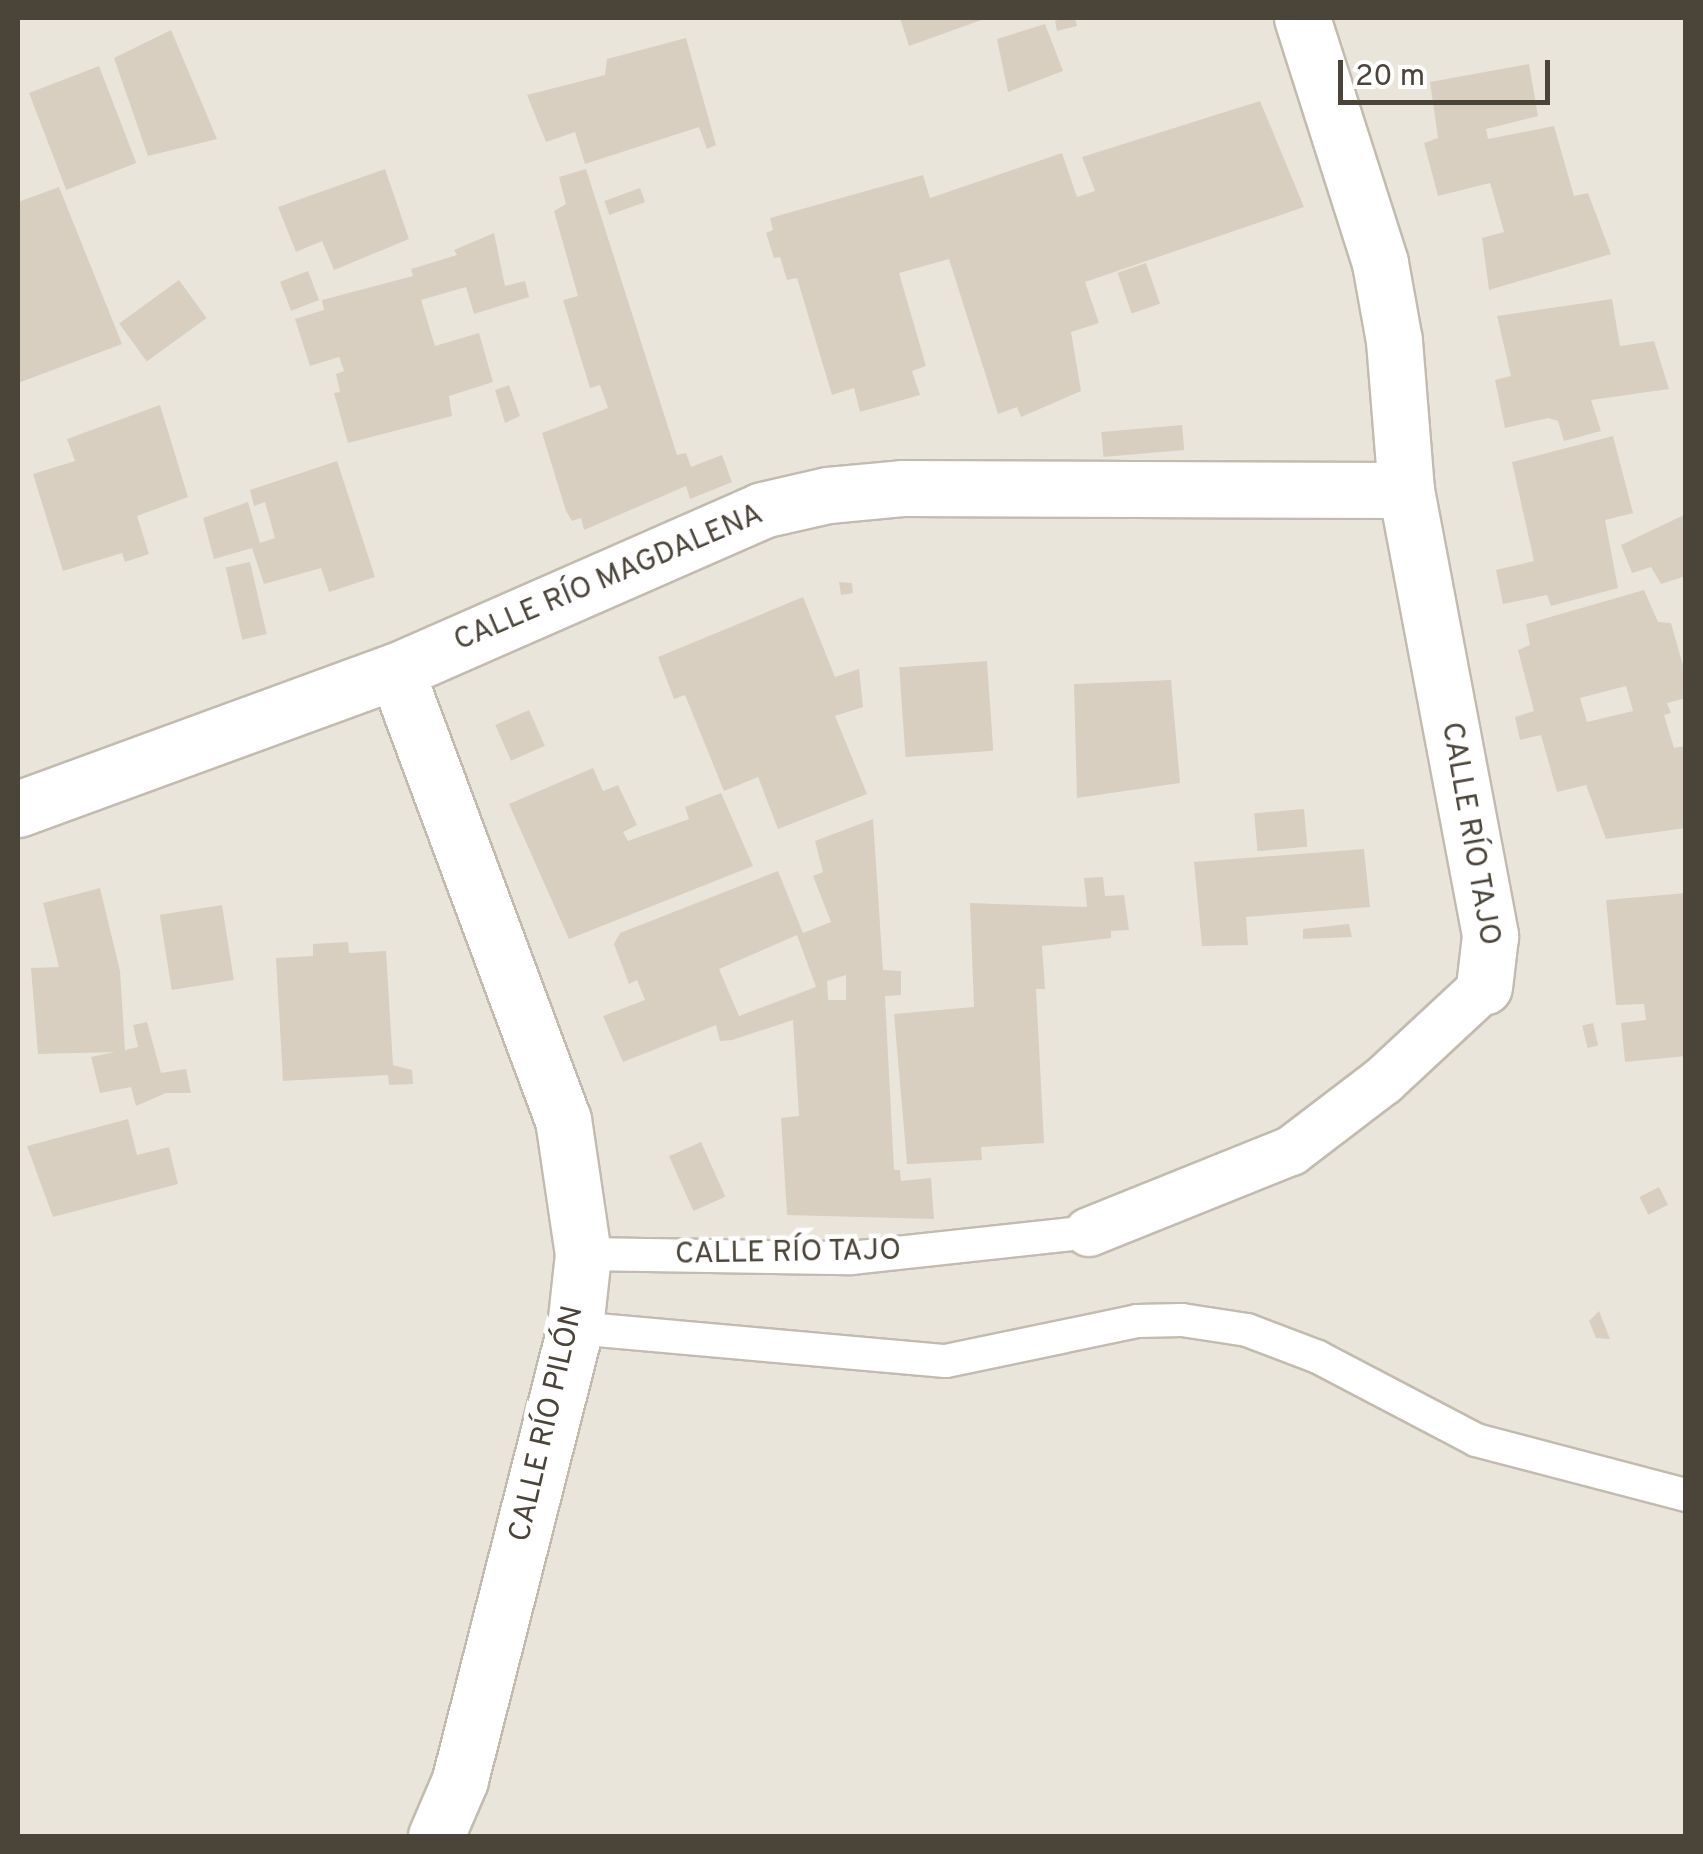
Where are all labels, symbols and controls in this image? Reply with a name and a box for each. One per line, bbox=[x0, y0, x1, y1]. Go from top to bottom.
scale bar bbox=[1343, 40, 1556, 102]
text: 20 m bbox=[1355, 59, 1425, 96]
street label: CALLE RÍO MAGDALENA bbox=[449, 498, 769, 660]
street label: CALLE RÍO TAJO bbox=[1432, 719, 1506, 949]
street label: CALLE RÍO TAJO bbox=[674, 1234, 902, 1274]
street label: CALLE RÍO PILÓN bbox=[503, 1303, 593, 1545]

